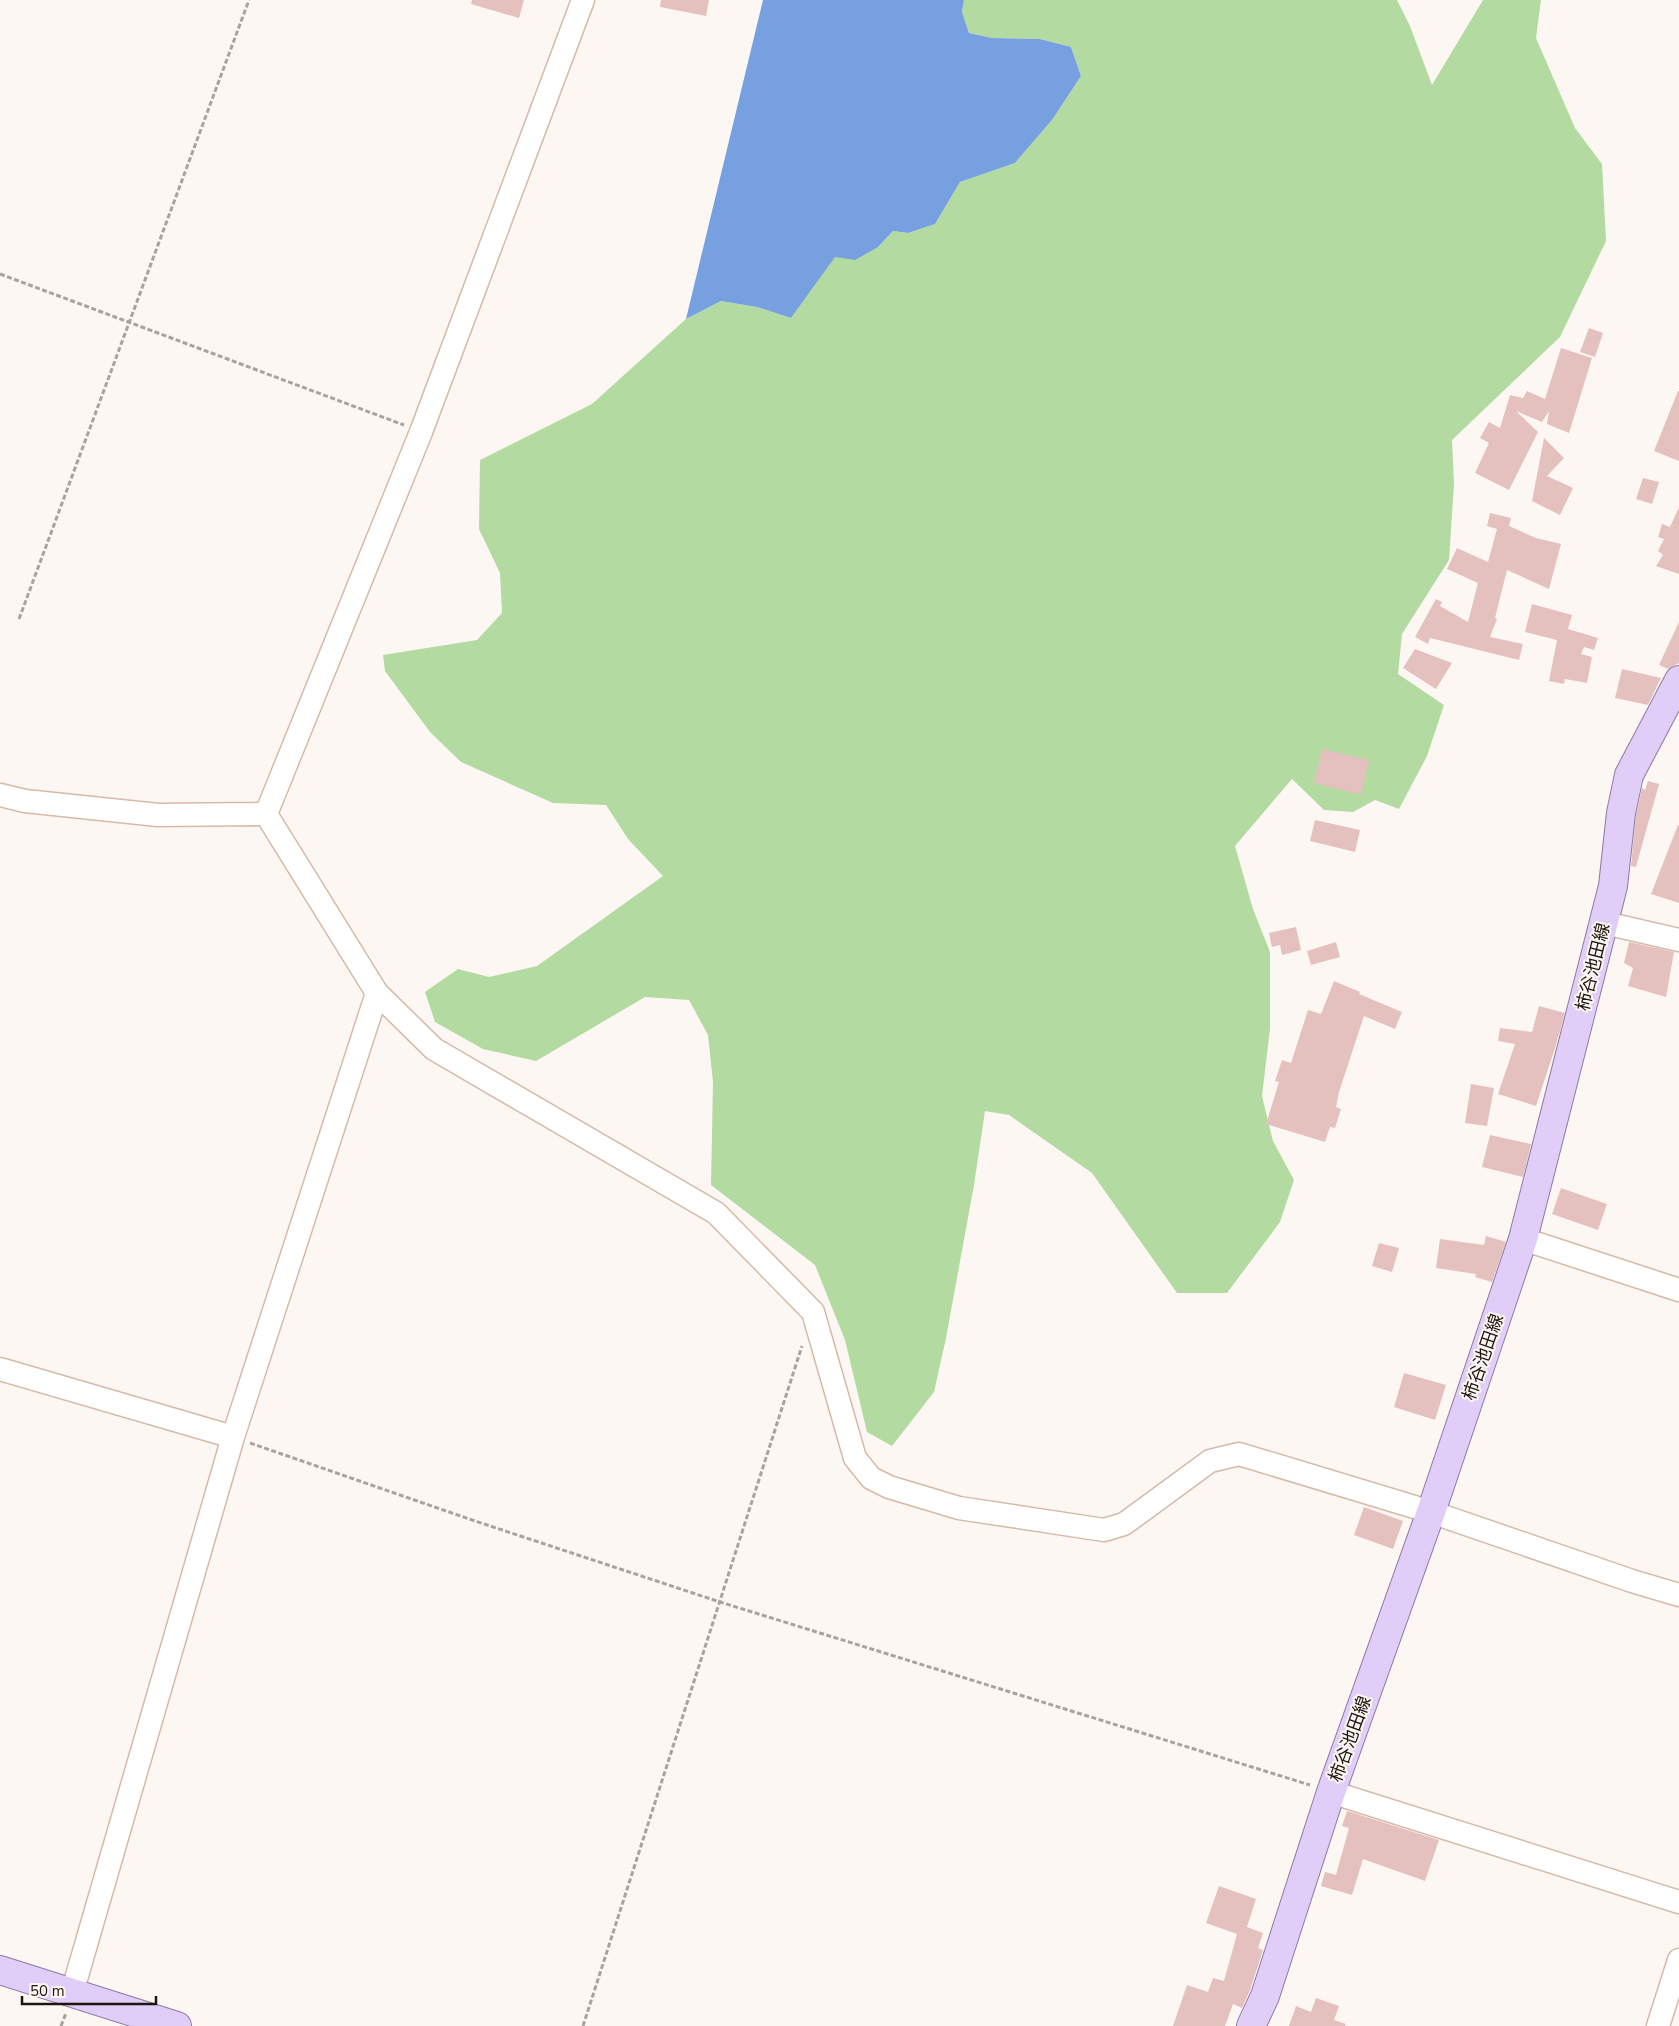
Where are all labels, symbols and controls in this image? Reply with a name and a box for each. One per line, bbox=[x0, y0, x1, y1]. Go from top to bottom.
street label: 柿谷池田線 bbox=[1570, 920, 1616, 1014]
street label: 柿谷池田線 bbox=[1457, 1311, 1509, 1403]
street label: 柿谷池田線 bbox=[1323, 1693, 1377, 1785]
scale bar bbox=[22, 1974, 156, 2006]
text: 50 m bbox=[30, 1981, 65, 2001]

